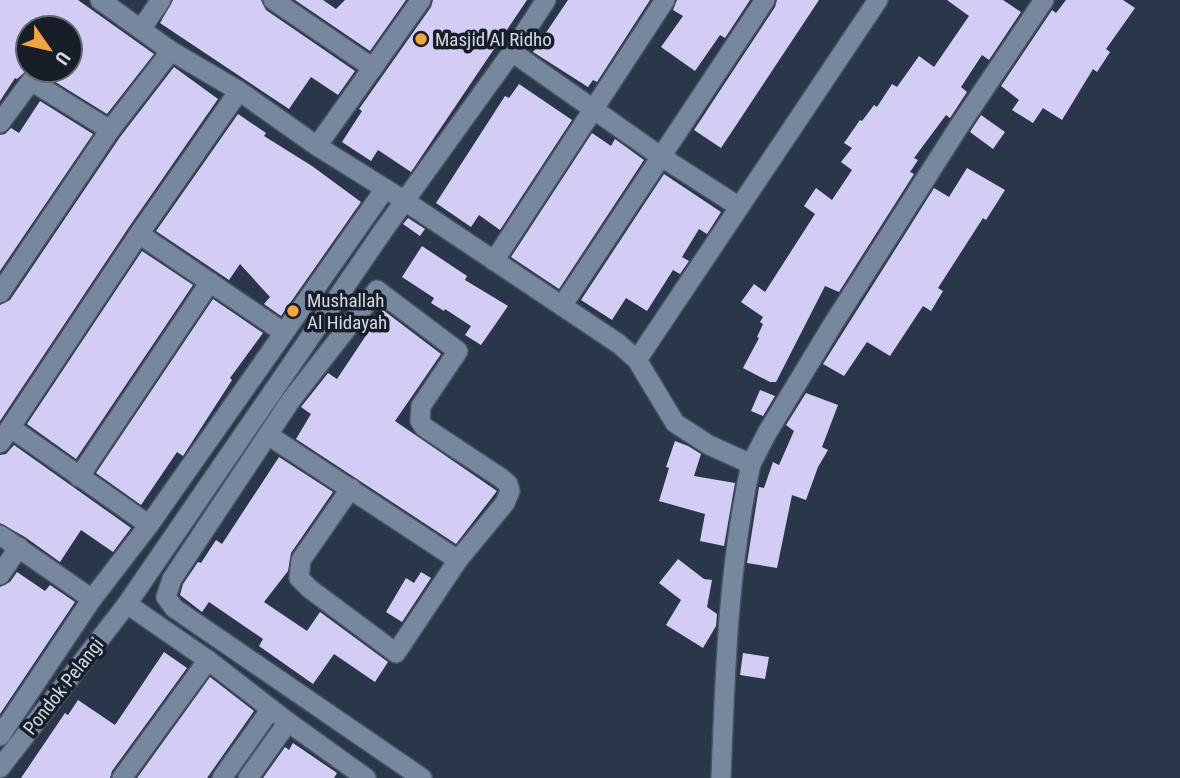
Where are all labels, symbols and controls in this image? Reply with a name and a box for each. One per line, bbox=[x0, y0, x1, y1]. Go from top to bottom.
north arrow bbox=[14, 14, 84, 84]
place label: Masjid Al Ridho bbox=[435, 28, 552, 51]
marker: Masjid Al Ridho bbox=[413, 31, 429, 47]
text: U bbox=[50, 47, 75, 69]
place label: Mushallah Al Hidayah bbox=[307, 289, 387, 334]
marker: Mushallah Al Hidayah bbox=[285, 303, 301, 319]
street label: Pondok Pelangi bbox=[18, 633, 108, 739]

